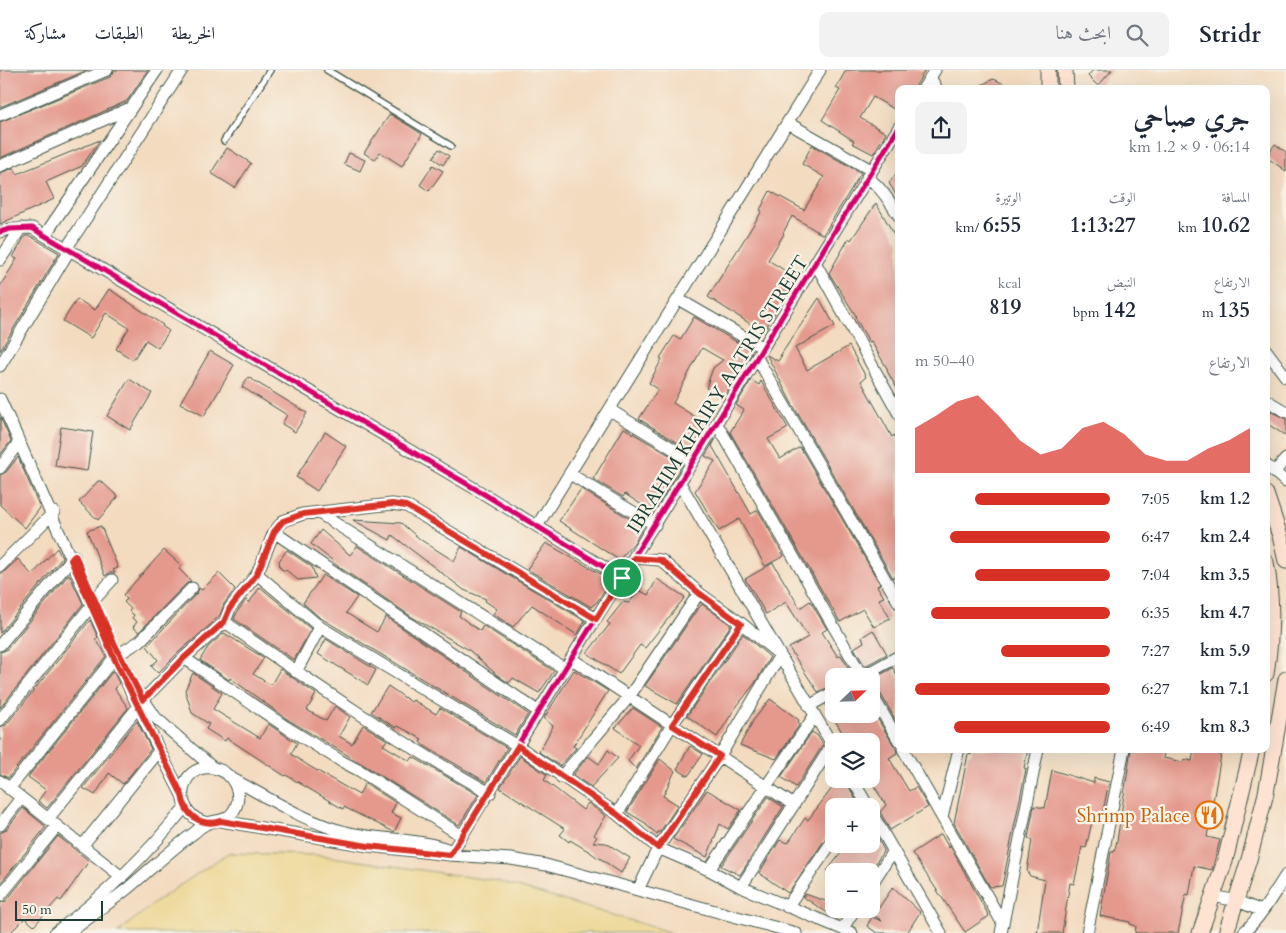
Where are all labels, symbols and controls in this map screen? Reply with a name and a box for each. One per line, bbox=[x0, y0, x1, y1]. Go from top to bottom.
search box bbox=[819, 12, 1169, 57]
text: Stridr bbox=[1199, 18, 1261, 51]
text: ابحث هنا bbox=[1055, 20, 1111, 46]
text: مشاركة bbox=[25, 21, 66, 46]
text: الطبقات bbox=[94, 21, 143, 46]
text: الخريطة bbox=[171, 21, 215, 46]
icon: search bbox=[1123, 21, 1151, 49]
text: جري صباحي bbox=[1133, 98, 1250, 136]
button: share bbox=[915, 102, 967, 154]
text: 06:14 · 9 × 1.2 km bbox=[1129, 136, 1250, 158]
text: الوتيرة bbox=[996, 188, 1021, 207]
text: الوقت bbox=[1109, 188, 1136, 207]
text: المسافة bbox=[1221, 188, 1250, 207]
text: 6:55 bbox=[983, 211, 1021, 240]
text: 1:13:27 bbox=[1070, 211, 1136, 240]
text: 10.62 bbox=[1201, 211, 1250, 240]
text: /km bbox=[955, 218, 983, 237]
text: km bbox=[1178, 218, 1201, 237]
street label: IBRAHIM KHAIRY AATRIS STREET bbox=[621, 251, 815, 538]
text: النبض bbox=[1107, 273, 1136, 292]
text: الارتفاع bbox=[1214, 273, 1250, 292]
text: kcal bbox=[998, 274, 1021, 293]
text: 819 bbox=[989, 293, 1021, 322]
text: 142 bbox=[1103, 296, 1136, 325]
text: 135 bbox=[1218, 296, 1250, 325]
text: bpm bbox=[1073, 303, 1103, 322]
text: m bbox=[1202, 303, 1218, 322]
text: 40–50 m bbox=[915, 350, 974, 372]
text: الارتفاع bbox=[1208, 352, 1250, 374]
text: 7:05 bbox=[1141, 488, 1170, 510]
text: 1.2 km bbox=[1200, 488, 1250, 510]
text: 6:47 bbox=[1141, 526, 1170, 548]
text: 2.4 km bbox=[1200, 526, 1250, 548]
pin bbox=[601, 557, 643, 599]
icon: arrive bbox=[608, 564, 636, 592]
text: 7:04 bbox=[1141, 564, 1170, 586]
text: 3.5 km bbox=[1200, 564, 1250, 586]
text: 6:35 bbox=[1141, 602, 1170, 624]
text: 4.7 km bbox=[1200, 602, 1250, 624]
text: 7:27 bbox=[1141, 640, 1170, 662]
text: 5.9 km bbox=[1200, 640, 1250, 662]
north arrow bbox=[825, 668, 880, 722]
map controls bbox=[825, 668, 880, 918]
text: 6:27 bbox=[1141, 678, 1170, 700]
text: 7.1 km bbox=[1200, 678, 1250, 700]
text: 6:49 bbox=[1141, 716, 1170, 738]
text: 8.3 km bbox=[1200, 716, 1250, 738]
button: layers bbox=[825, 733, 880, 788]
button: + bbox=[825, 798, 880, 853]
restaurant icon: Shrimp Palace bbox=[1194, 800, 1224, 830]
place label: Shrimp Palace bbox=[1077, 803, 1190, 829]
button: − bbox=[825, 863, 880, 918]
scale bar bbox=[15, 898, 102, 921]
text: 50 m bbox=[22, 900, 52, 919]

